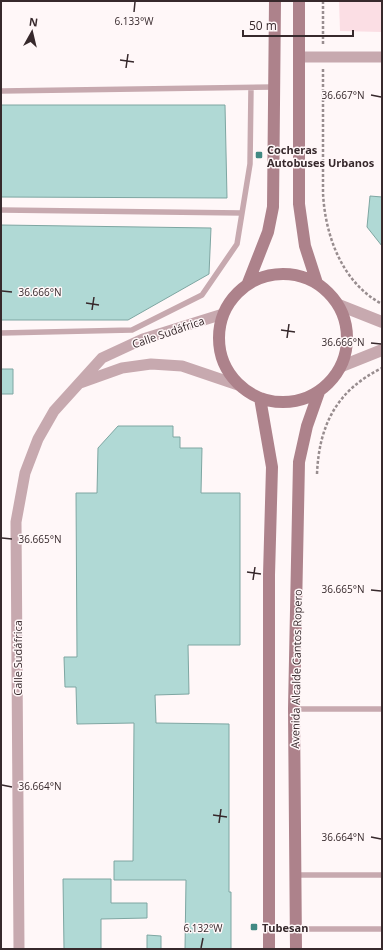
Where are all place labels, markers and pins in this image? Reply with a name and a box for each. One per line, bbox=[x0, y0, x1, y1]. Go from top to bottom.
place label: Cocheras Autobuses Urbanos bbox=[267, 142, 375, 170]
marker: Cocheras Autobuses Urbanos bbox=[254, 150, 264, 160]
place label: Tubesan bbox=[262, 920, 308, 935]
marker: Tubesan bbox=[249, 922, 259, 932]

